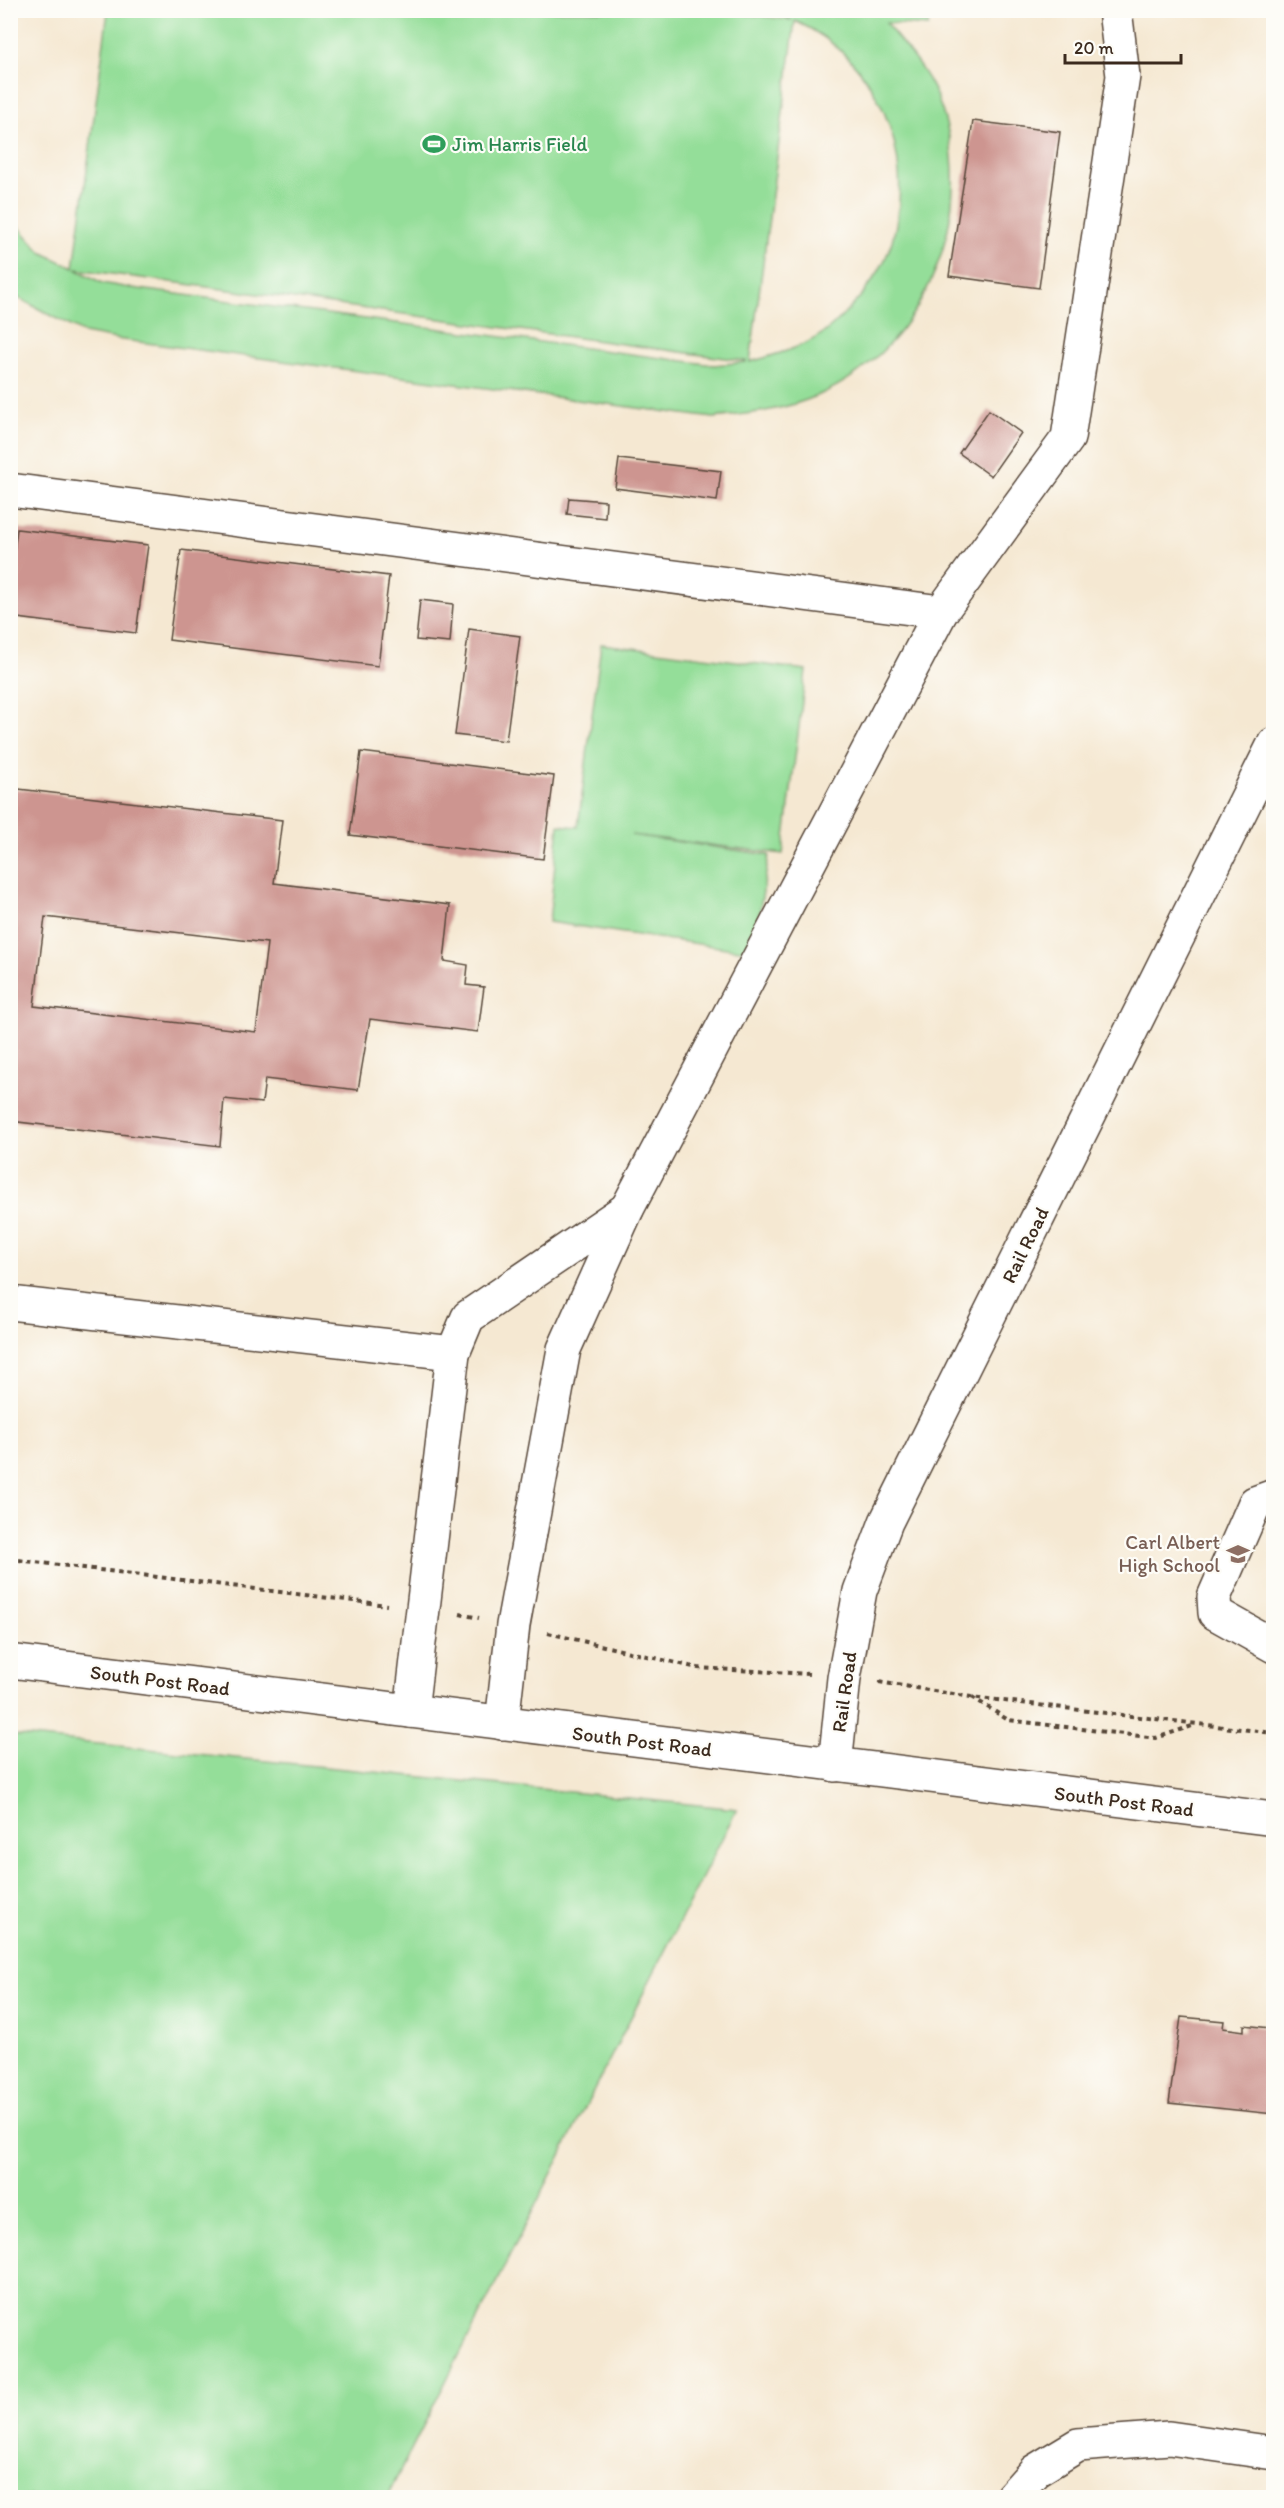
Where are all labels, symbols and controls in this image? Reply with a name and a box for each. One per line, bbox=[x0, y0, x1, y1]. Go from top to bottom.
scale bar bbox=[1065, 27, 1180, 65]
text: 20 m bbox=[1074, 37, 1114, 59]
sports icon: Jim Harris Field bbox=[421, 131, 447, 157]
place label: Jim Harris Field bbox=[452, 132, 587, 156]
street label: Rail Road bbox=[996, 1203, 1054, 1287]
place label: Carl Albert High School bbox=[1119, 1530, 1220, 1577]
school or university icon: Carl Albert High School bbox=[1225, 1541, 1251, 1567]
street label: Rail Road bbox=[826, 1650, 862, 1734]
street label: South Post Road bbox=[89, 1660, 231, 1700]
street label: South Post Road bbox=[571, 1721, 713, 1761]
street label: South Post Road bbox=[1053, 1781, 1195, 1821]

